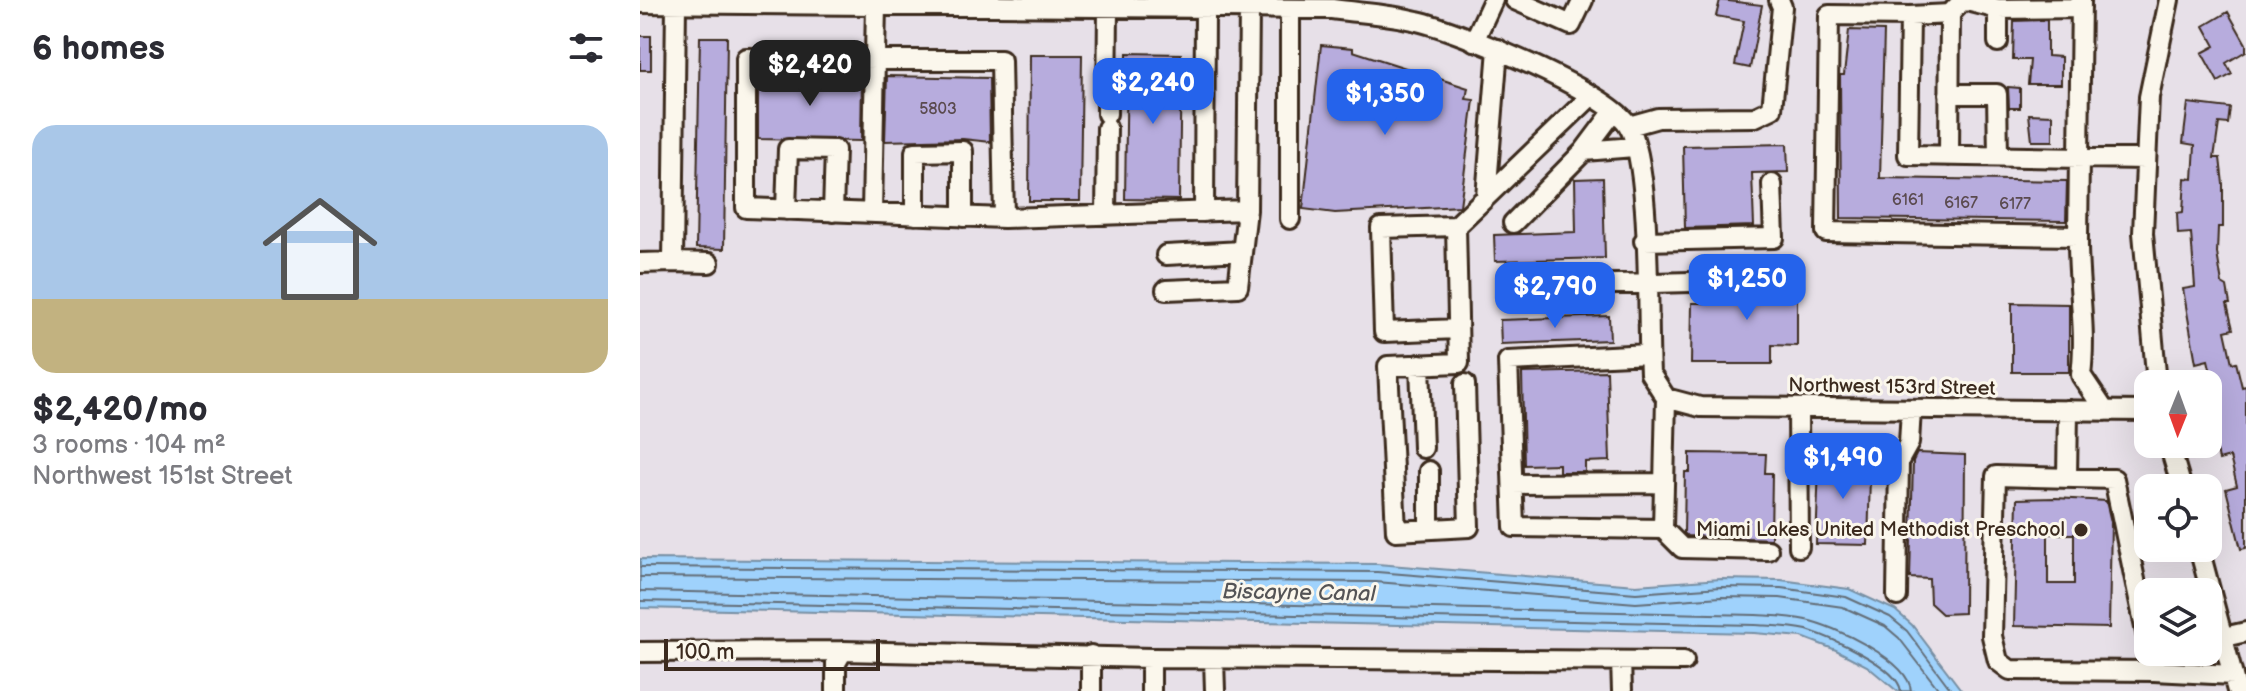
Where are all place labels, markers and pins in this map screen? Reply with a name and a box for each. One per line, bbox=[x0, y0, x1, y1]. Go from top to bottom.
pin: $2,420 bbox=[745, 40, 875, 108]
pin: $2,240 bbox=[1088, 58, 1218, 126]
pin: $1,350 bbox=[1320, 69, 1450, 137]
pin: $1,250 bbox=[1682, 254, 1812, 322]
pin: $2,790 bbox=[1490, 262, 1620, 330]
pin: $1,490 bbox=[1778, 433, 1908, 501]
place label: Miami Lakes United Methodist Preschool bbox=[1696, 518, 2065, 542]
marker: Miami Lakes United Methodist Preschool bbox=[2072, 521, 2090, 539]

